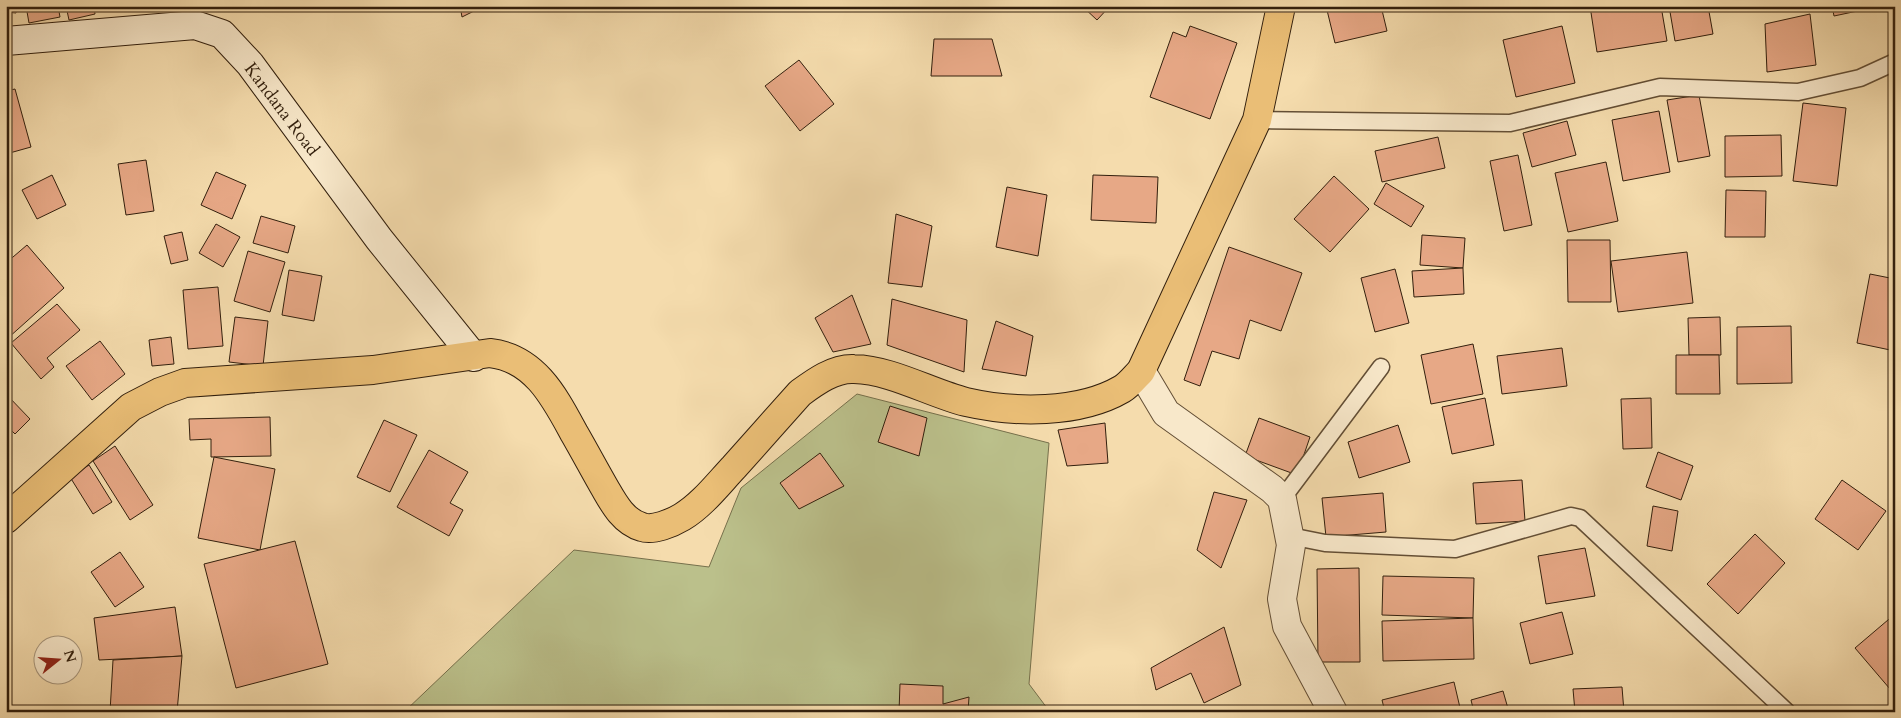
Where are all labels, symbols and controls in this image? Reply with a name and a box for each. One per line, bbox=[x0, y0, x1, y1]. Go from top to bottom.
street label: Kandana Road bbox=[238, 57, 325, 162]
north arrow bbox=[32, 636, 82, 686]
text: N bbox=[59, 648, 81, 665]

